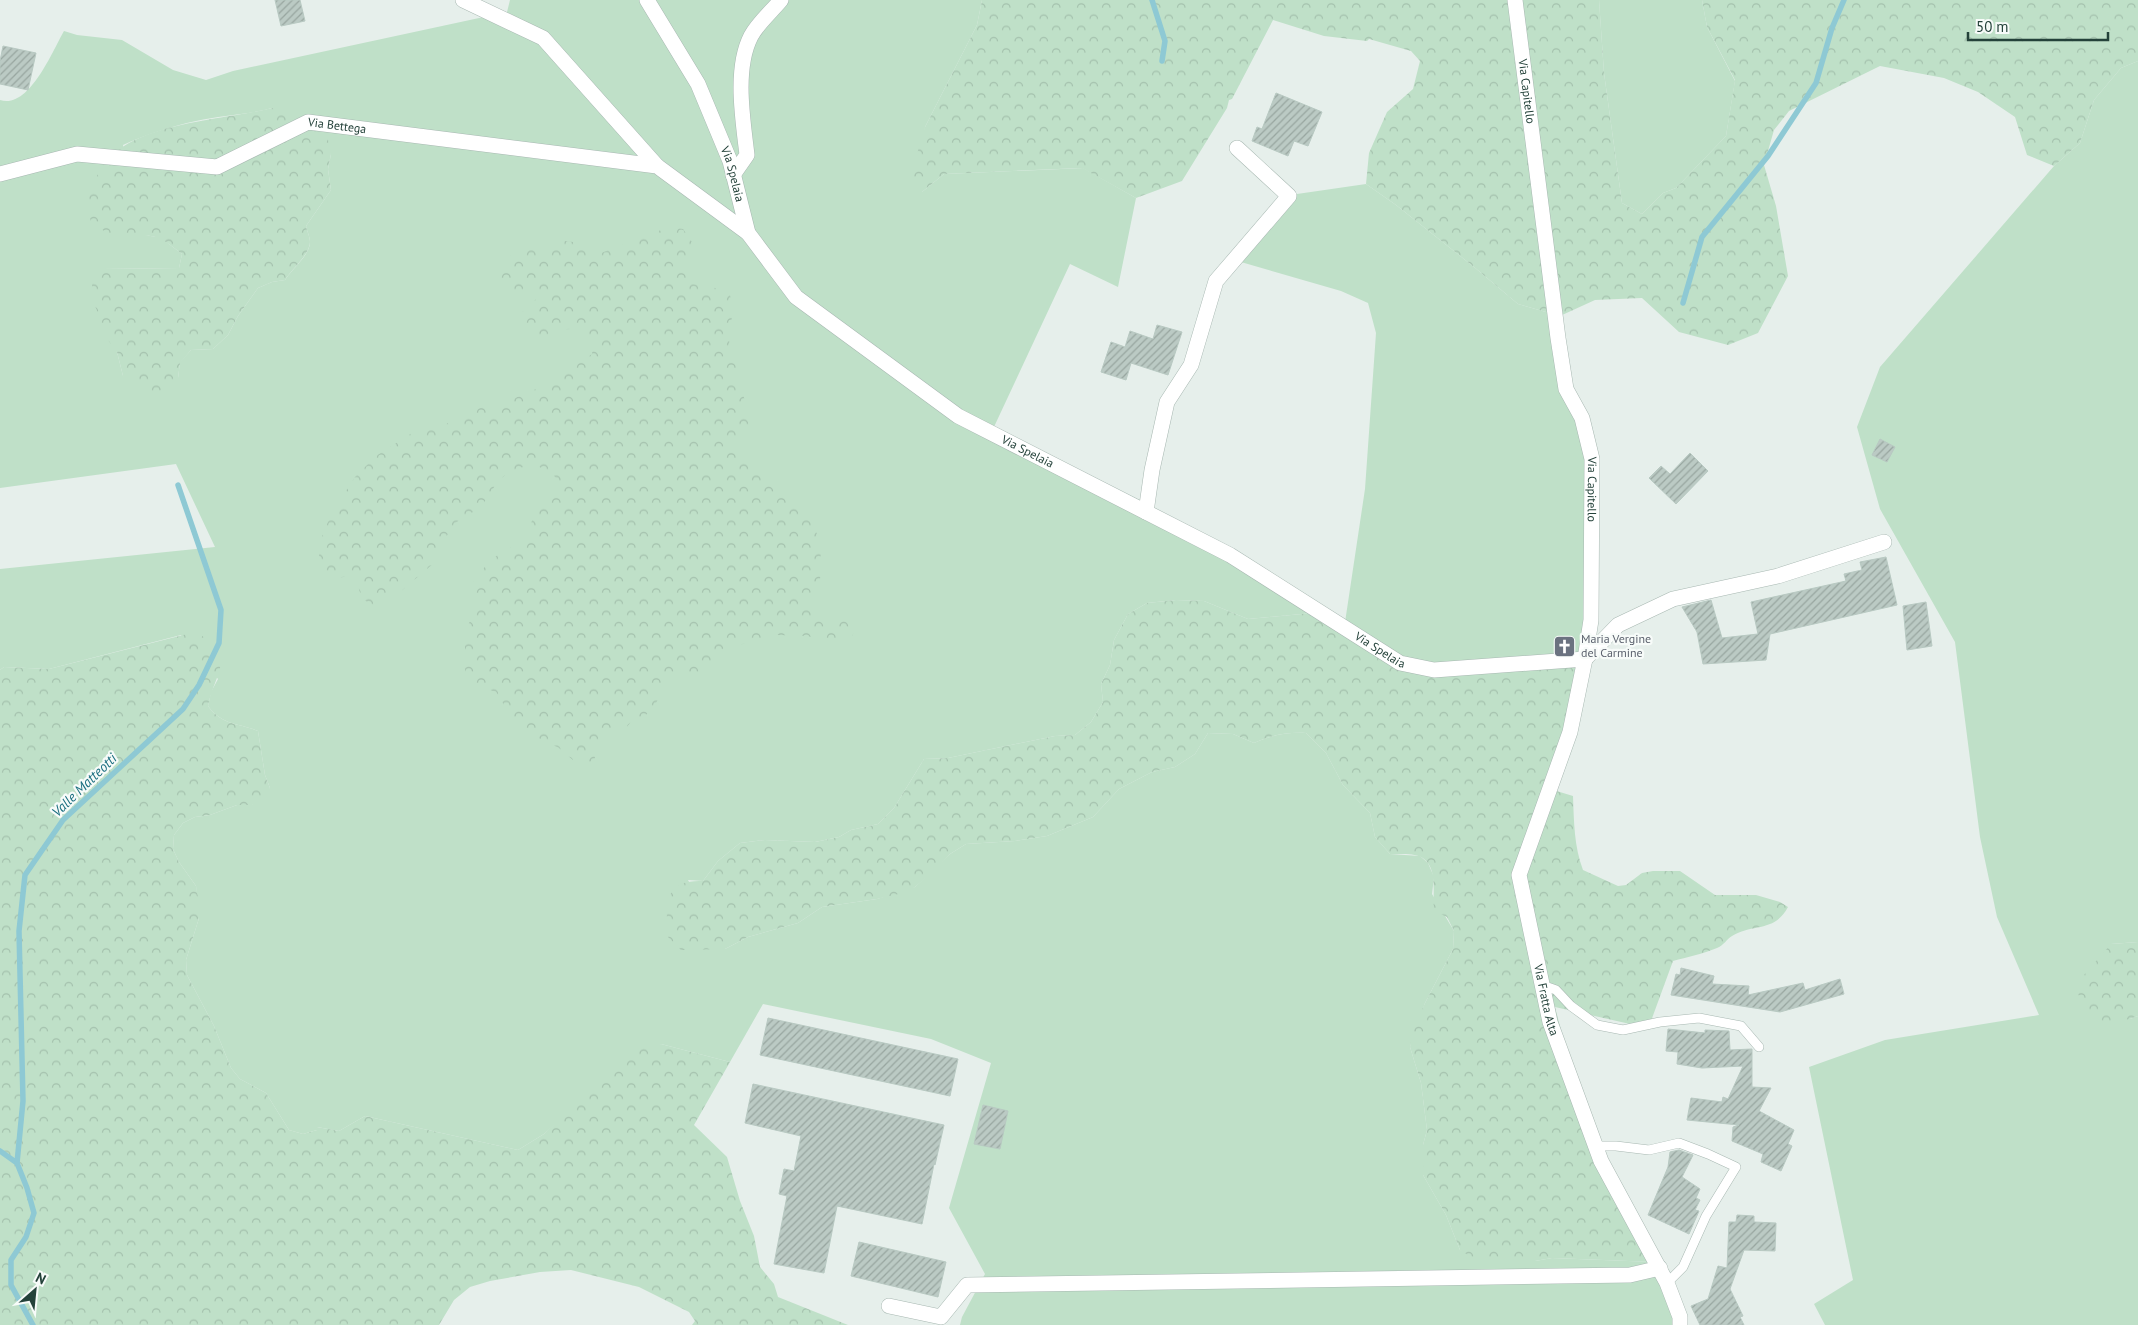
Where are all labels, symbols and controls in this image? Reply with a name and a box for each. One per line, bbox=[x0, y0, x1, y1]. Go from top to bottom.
scale bar bbox=[1968, 10, 2108, 42]
text: 50 m bbox=[1976, 17, 2009, 36]
street label: Via Capitello bbox=[1515, 57, 1539, 124]
street label: Via Bettega bbox=[306, 114, 367, 136]
street label: Via Spelaia bbox=[717, 143, 748, 203]
street label: Via Spelaia bbox=[998, 431, 1057, 471]
street label: Via Capitello bbox=[1585, 456, 1600, 522]
street label: Via Spelaia bbox=[1351, 628, 1406, 671]
place label: Maria Vergine del Carmine bbox=[1581, 631, 1651, 660]
church icon: Maria Vergine del Carmine bbox=[1553, 634, 1577, 658]
water label: Valle Matteotti bbox=[48, 749, 121, 821]
street label: Via Fratta Alta bbox=[1531, 962, 1562, 1038]
north arrow bbox=[10, 1265, 60, 1315]
text: N bbox=[33, 1268, 49, 1289]

